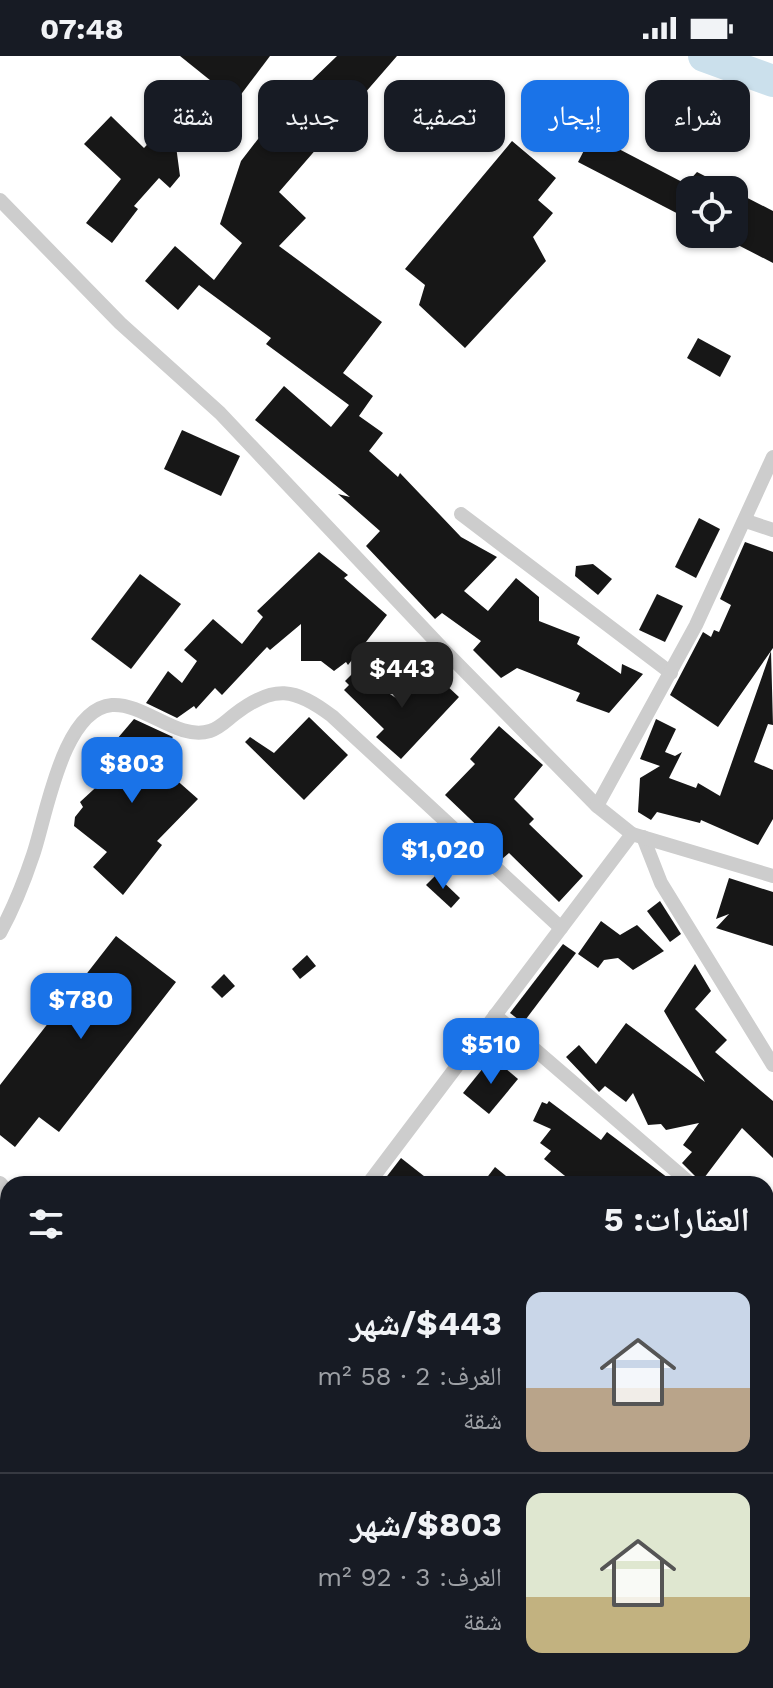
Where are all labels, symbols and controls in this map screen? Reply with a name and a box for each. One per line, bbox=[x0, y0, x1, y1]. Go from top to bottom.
text: 07:48 bbox=[40, 11, 124, 46]
chip: شقة bbox=[144, 80, 242, 152]
chip: جديد bbox=[258, 80, 368, 152]
chip: تصفية bbox=[384, 80, 505, 152]
chip: إيجار bbox=[521, 80, 629, 152]
chip: شراء bbox=[645, 80, 750, 152]
map controls bbox=[676, 176, 748, 248]
button: locate bbox=[676, 176, 748, 248]
pin: $443 bbox=[355, 642, 449, 710]
text: $443 bbox=[369, 653, 435, 683]
pin: $803 bbox=[85, 737, 179, 805]
text: $803 bbox=[100, 748, 164, 778]
pin: $1,020 bbox=[378, 823, 508, 891]
text: $1,020 bbox=[401, 834, 485, 864]
pin: $780 bbox=[34, 973, 128, 1041]
text: $780 bbox=[48, 984, 114, 1014]
pin: $510 bbox=[444, 1018, 538, 1086]
text: $510 bbox=[461, 1029, 521, 1059]
text: العقارات: 5 bbox=[604, 1199, 750, 1239]
icon: filters bbox=[24, 1202, 68, 1246]
text: $443/شهر bbox=[349, 1303, 502, 1343]
icon: home bbox=[590, 1324, 686, 1420]
text: الغرف: 2 · 58 m² bbox=[317, 1361, 502, 1391]
text: شقة bbox=[463, 1405, 502, 1435]
text: $803/شهر bbox=[350, 1504, 502, 1544]
icon: home bbox=[590, 1525, 686, 1621]
text: الغرف: 3 · 92 m² bbox=[317, 1562, 502, 1592]
text: شقة bbox=[463, 1606, 502, 1636]

